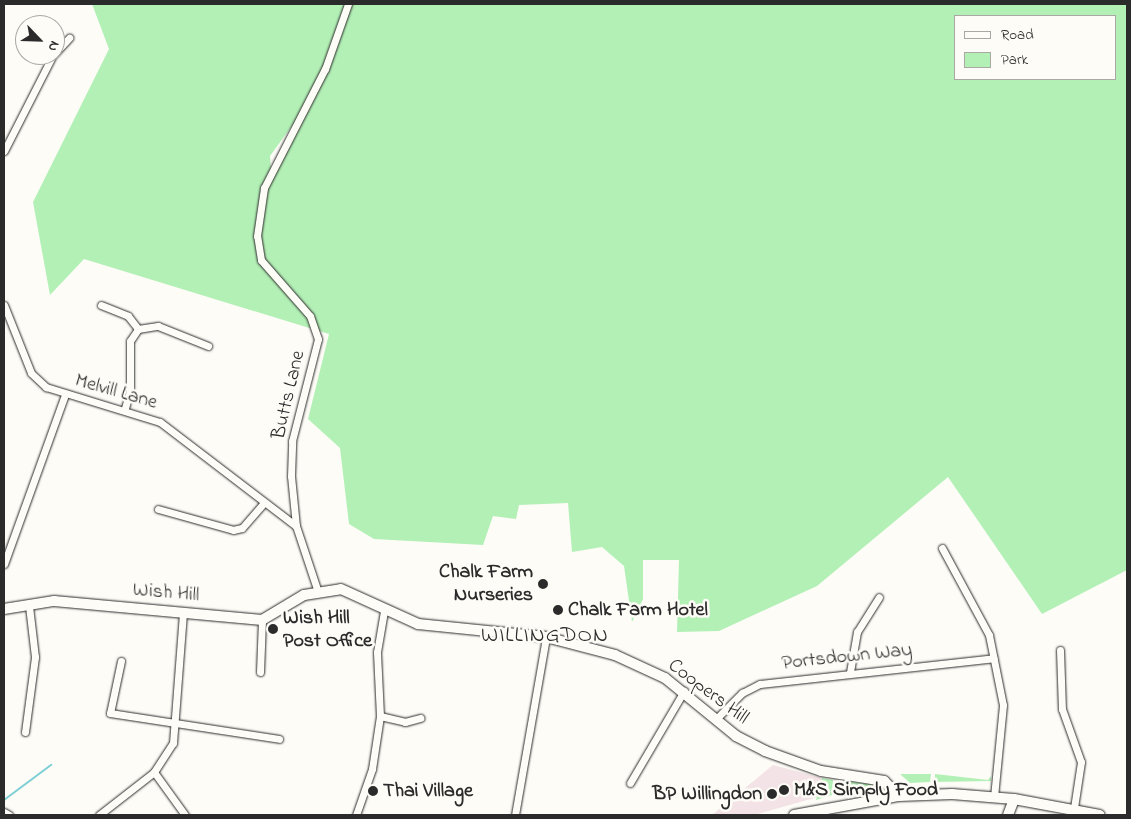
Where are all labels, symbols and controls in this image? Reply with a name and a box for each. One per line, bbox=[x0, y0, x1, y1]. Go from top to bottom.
north arrow bbox=[15, 15, 65, 65]
legend bbox=[954, 15, 1116, 80]
text: Road bbox=[1001, 24, 1034, 46]
text: N bbox=[42, 37, 65, 54]
text: Park bbox=[1001, 49, 1028, 71]
street label: Butts Lane bbox=[267, 348, 311, 442]
street label: Melvill Lane bbox=[72, 369, 160, 415]
place label: Chalk Farm Nurseries bbox=[439, 560, 533, 607]
street label: Wish Hill bbox=[132, 578, 200, 608]
marker: Chalk Farm Nurseries bbox=[537, 578, 549, 590]
place label: Chalk Farm Hotel bbox=[568, 598, 708, 622]
marker: Chalk Farm Hotel bbox=[552, 604, 564, 616]
place label: Wish Hill Post Office bbox=[283, 606, 372, 653]
marker: Wish Hill Post Office bbox=[267, 623, 279, 635]
district label: WILLINGDON bbox=[480, 624, 610, 650]
street label: Portsdown Way bbox=[781, 638, 913, 676]
street label: Coopers Hill bbox=[663, 654, 753, 730]
place label: M&S Simply Food bbox=[794, 778, 938, 802]
place label: Thai Village bbox=[383, 779, 473, 803]
place label: BP Willingdon bbox=[652, 782, 762, 806]
marker: M&S Simply Food bbox=[778, 784, 790, 796]
marker: Thai Village bbox=[367, 785, 379, 797]
marker: BP Willingdon bbox=[766, 788, 778, 800]

